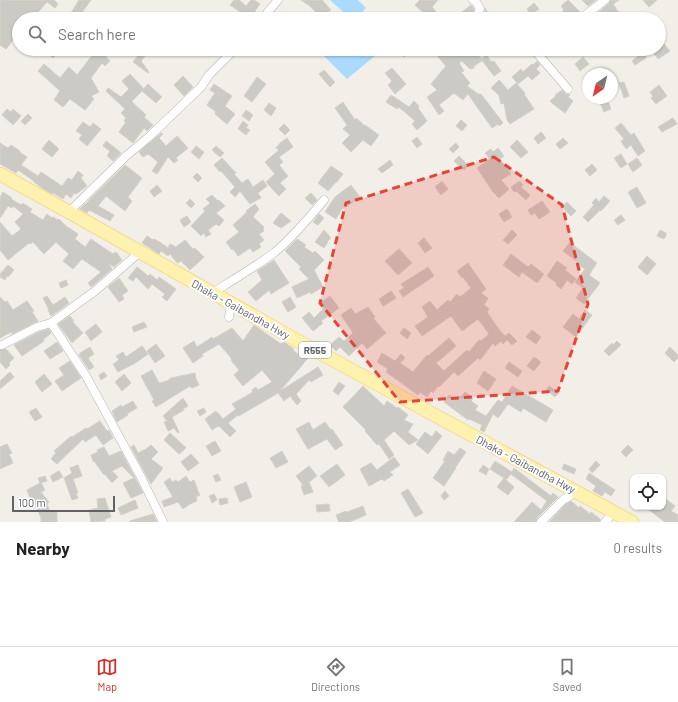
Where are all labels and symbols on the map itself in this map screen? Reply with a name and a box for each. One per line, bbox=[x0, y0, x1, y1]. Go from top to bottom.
north arrow bbox=[582, 68, 618, 104]
street label: Dhaka - Gaibandha Hwy bbox=[189, 276, 293, 342]
road number: R555 bbox=[299, 342, 331, 358]
street label: Dhaka - Gaibandha Hwy bbox=[474, 432, 578, 496]
scale bar bbox=[12, 494, 115, 513]

